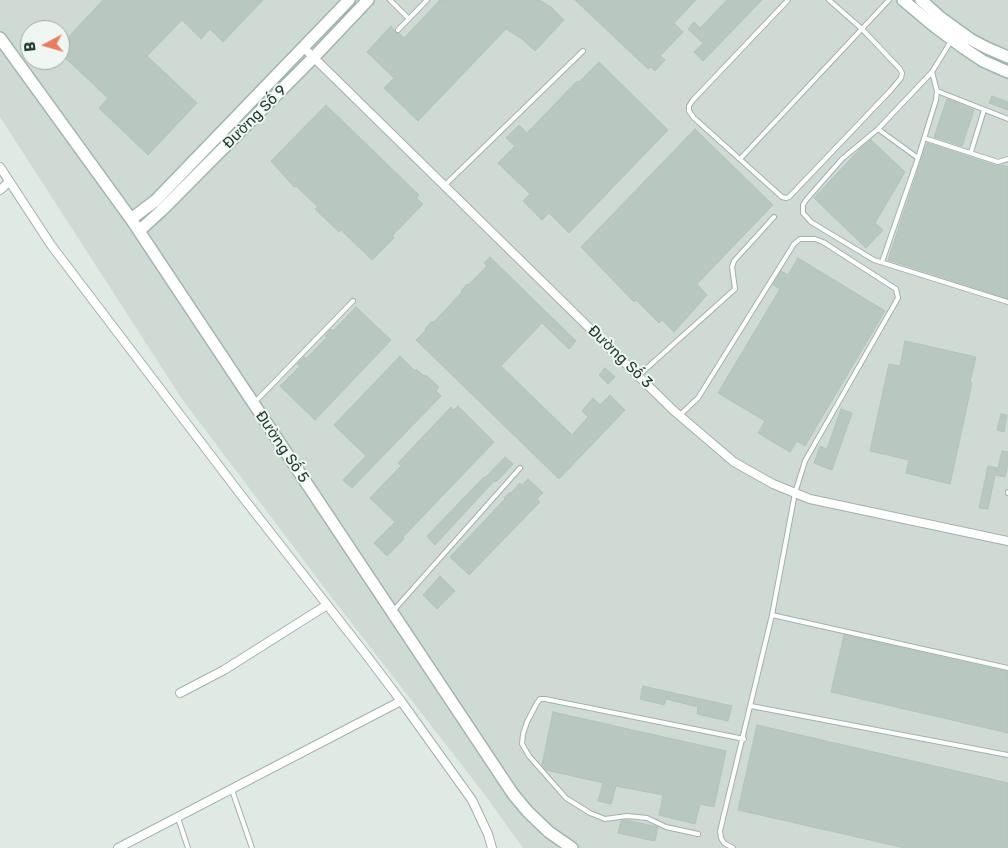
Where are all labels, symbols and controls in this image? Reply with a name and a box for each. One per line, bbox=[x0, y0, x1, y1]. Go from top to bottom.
north arrow bbox=[20, 20, 70, 70]
text: B bbox=[22, 41, 40, 52]
street label: Đường Số 9 bbox=[219, 81, 291, 153]
street label: Đường Số 3 bbox=[584, 322, 656, 392]
street label: Đường Số 5 bbox=[251, 408, 313, 486]

